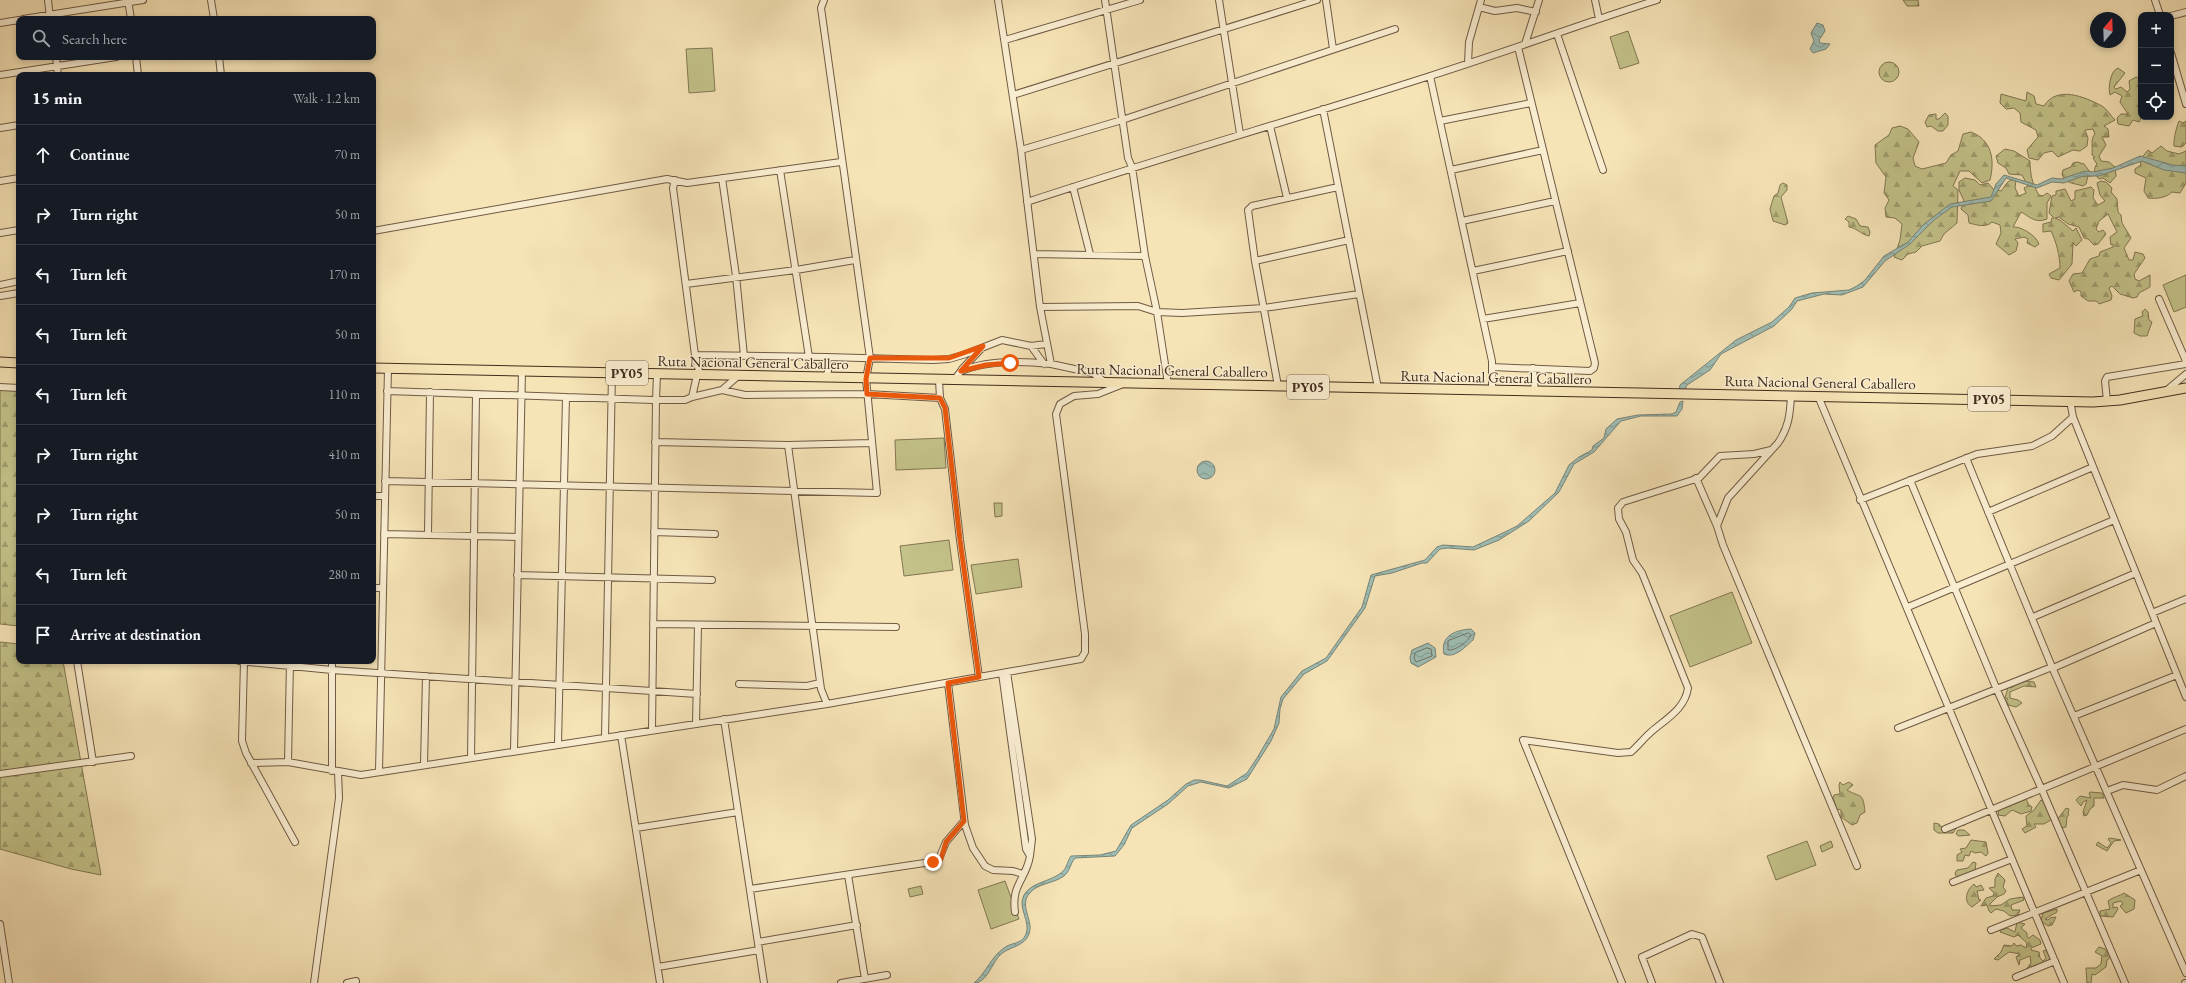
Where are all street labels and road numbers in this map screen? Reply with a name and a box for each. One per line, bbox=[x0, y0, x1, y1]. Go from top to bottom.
street label: Ruta Nacional General Caballero bbox=[657, 351, 849, 373]
street label: Ruta Nacional General Caballero bbox=[1076, 359, 1268, 381]
road number: PY05 bbox=[606, 361, 648, 385]
street label: Ruta Nacional General Caballero bbox=[1400, 366, 1592, 388]
street label: Ruta Nacional General Caballero bbox=[1724, 371, 1916, 393]
road number: PY05 bbox=[1287, 375, 1329, 399]
road number: PY05 bbox=[1968, 387, 2010, 411]

